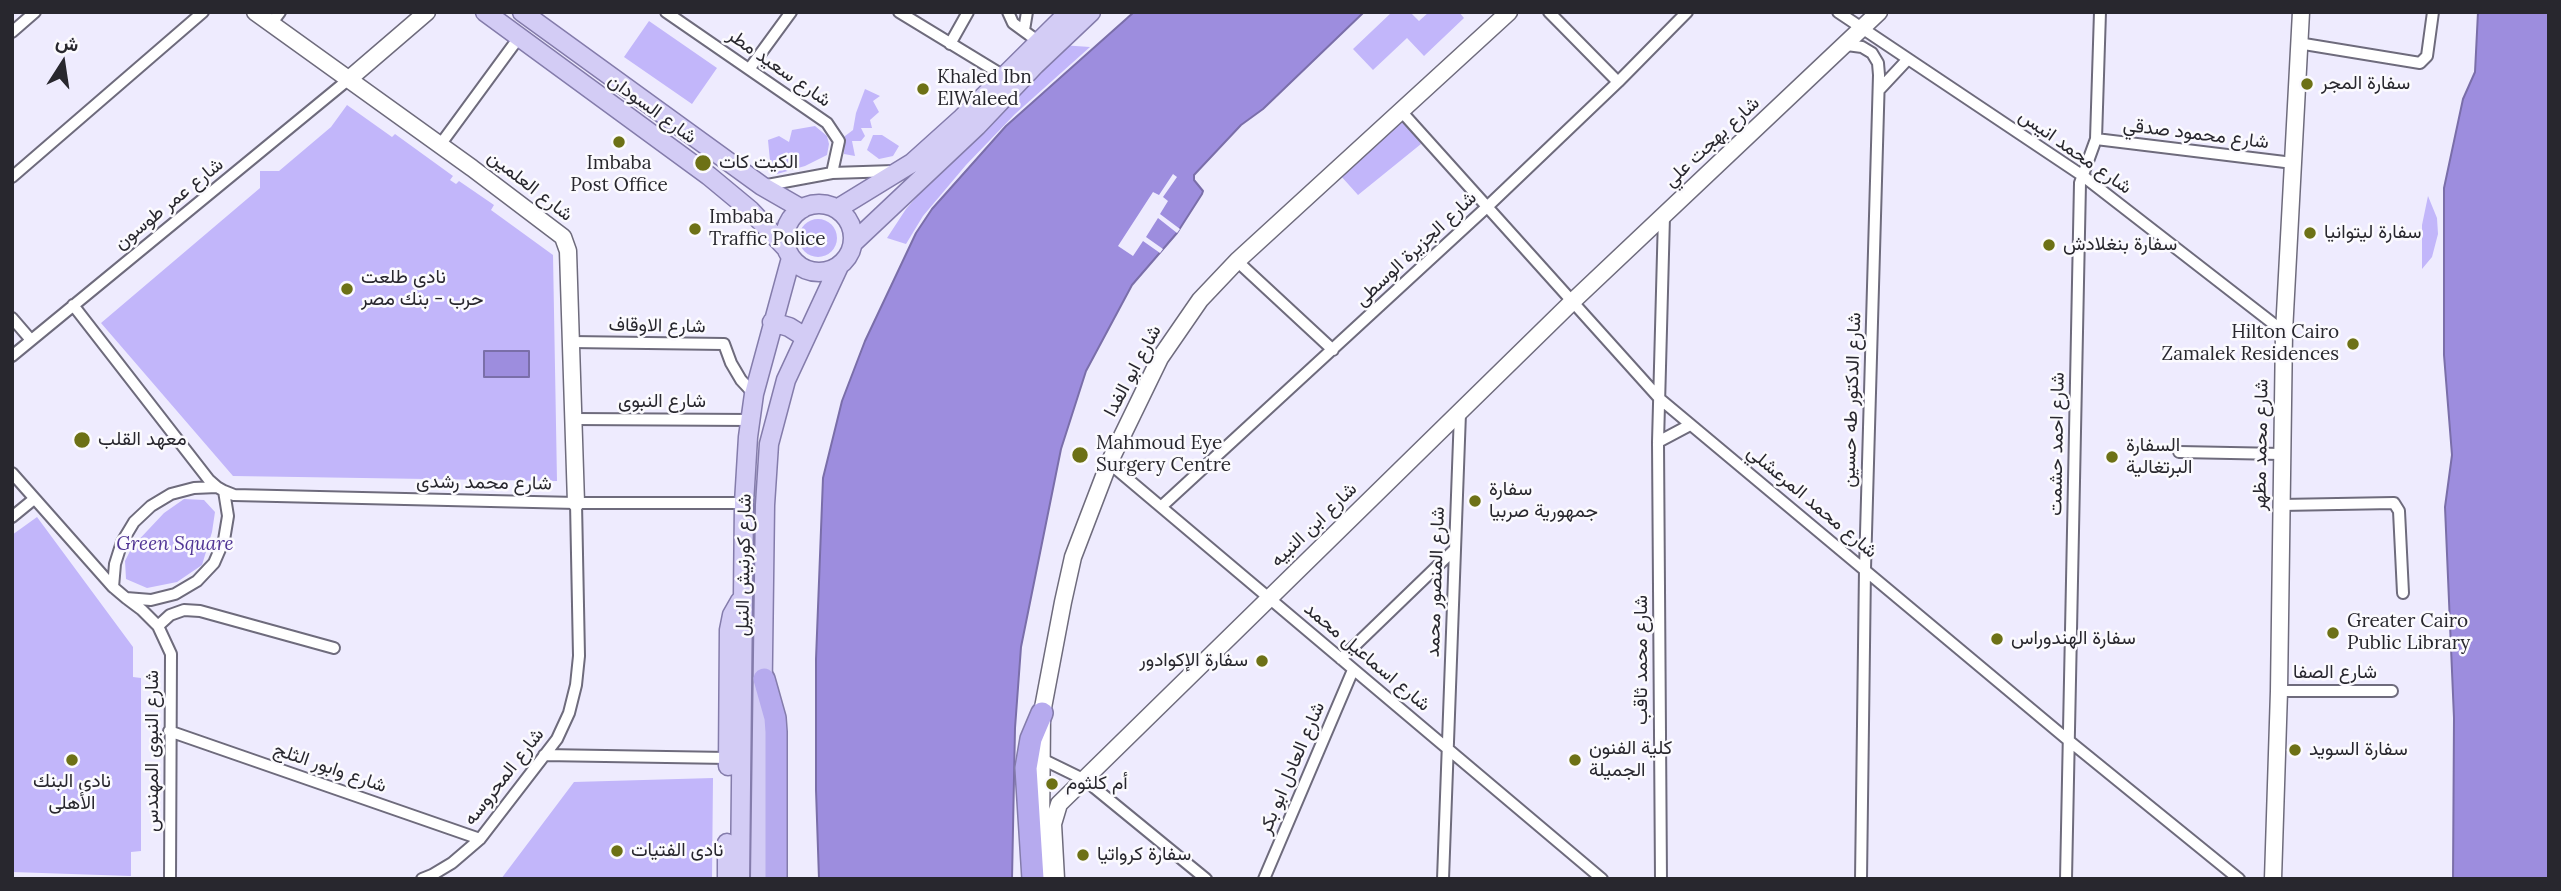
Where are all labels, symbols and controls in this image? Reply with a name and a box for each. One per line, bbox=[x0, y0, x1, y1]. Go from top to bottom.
street label: شارع سعيد مطر bbox=[723, 24, 835, 112]
north arrow bbox=[28, 28, 98, 98]
text: ش bbox=[54, 28, 81, 57]
place label: Khaled Ibn ElWaleed bbox=[937, 67, 1032, 111]
street label: شارع السودان bbox=[603, 69, 701, 149]
place label: سفارة المجر bbox=[2321, 73, 2410, 95]
marker: سفارة المجر bbox=[2299, 76, 2315, 92]
marker: Khaled Ibn ElWaleed bbox=[915, 81, 931, 97]
street label: شارع بهجت علي bbox=[1660, 92, 1764, 192]
street label: شارع محمد انيس bbox=[2014, 105, 2136, 199]
street label: شارع محمود صدقي bbox=[2122, 114, 2270, 154]
marker: Imbaba Post Office bbox=[611, 134, 627, 150]
street label: شارع العلمين bbox=[483, 146, 577, 226]
place label: الکيت کات bbox=[719, 152, 798, 174]
street label: شارع عمر طوسون bbox=[110, 153, 228, 255]
place label: Imbaba Post Office bbox=[570, 153, 668, 197]
marker: الکيت کات bbox=[693, 153, 713, 173]
street label: شارع الجزيرة الوسطى bbox=[1350, 187, 1482, 311]
place label: Imbaba Traffic Police bbox=[709, 207, 826, 251]
marker: Imbaba Traffic Police bbox=[687, 221, 703, 237]
place label: سفارة ليتوانيا bbox=[2324, 222, 2422, 244]
marker: سفارة ليتوانيا bbox=[2302, 225, 2318, 241]
place label: سفارة بنغلادش bbox=[2063, 234, 2177, 256]
marker: سفارة بنغلادش bbox=[2041, 237, 2057, 253]
place label: نادى طلعت حرب - بنك مصر bbox=[361, 267, 484, 311]
marker: نادى طلعت حرب - بنك مصر bbox=[339, 281, 355, 297]
street label: شارع الدكتور طه حسين bbox=[1838, 312, 1866, 488]
street label: شارع الاوقاف bbox=[608, 314, 706, 338]
street label: شارع ابو الفدا bbox=[1099, 321, 1167, 421]
place label: Hilton Cairo Zamalek Residences bbox=[2162, 322, 2339, 366]
marker: Hilton Cairo Zamalek Residences bbox=[2345, 336, 2361, 352]
street label: شارع احمد حشمت bbox=[2044, 372, 2070, 516]
street label: شارع محمد مظهر bbox=[2248, 379, 2274, 511]
street label: شارع النبوى bbox=[618, 391, 706, 413]
place label: معهد القلب bbox=[98, 429, 187, 451]
marker: معهد القلب bbox=[72, 430, 92, 450]
place label: Mahmoud Eye Surgery Centre bbox=[1096, 433, 1231, 477]
place label: السفارة البرتغالية bbox=[2126, 435, 2192, 479]
street label: شارع محمد المرعشلي bbox=[1742, 441, 1882, 563]
marker: Mahmoud Eye Surgery Centre bbox=[1070, 445, 1090, 465]
marker: السفارة البرتغالية bbox=[2104, 449, 2120, 465]
street label: شارع محمد رشدى bbox=[416, 470, 552, 496]
street label: شارع ابن النبيه bbox=[1266, 478, 1362, 572]
place label: سفارة جمهورية صربيا bbox=[1489, 479, 1598, 523]
street label: شارع كورنيش النيل bbox=[731, 493, 757, 637]
marker: سفارة جمهورية صربيا bbox=[1467, 493, 1483, 509]
street label: شارع المنصور محمد bbox=[1422, 506, 1450, 658]
park label: Green Square bbox=[116, 534, 234, 556]
street label: شارع محمد ثاقب bbox=[1631, 595, 1653, 725]
street label: شارع اسماعيل محمد bbox=[1299, 598, 1435, 716]
place label: Greater Cairo Public Library bbox=[2347, 611, 2470, 655]
marker: Greater Cairo Public Library bbox=[2325, 625, 2341, 641]
place label: سفارة الهندوراس bbox=[2011, 628, 2136, 650]
marker: سفارة الهندوراس bbox=[1989, 631, 2005, 647]
place label: سفارة الإكوادور bbox=[1139, 650, 1248, 672]
marker: سفارة الإكوادور bbox=[1254, 653, 1270, 669]
street label: شارع الصفا bbox=[2293, 662, 2377, 684]
street label: شارع النبوى المهندس bbox=[142, 670, 164, 832]
street label: شارع العادل ابو بكر bbox=[1254, 699, 1330, 837]
street label: شارع المحروسه bbox=[459, 724, 549, 830]
street label: شارع وابور الثلج bbox=[271, 738, 389, 798]
place label: كلية الفنون الجميلة bbox=[1589, 738, 1672, 782]
place label: سفارة السويد bbox=[2309, 739, 2408, 761]
marker: سفارة السويد bbox=[2287, 742, 2303, 758]
marker: نادى البنك الأهلى bbox=[64, 752, 80, 768]
marker: كلية الفنون الجميلة bbox=[1567, 752, 1583, 768]
place label: نادى البنك الأهلى bbox=[33, 771, 111, 815]
place label: أم كلثوم bbox=[1066, 773, 1128, 795]
marker: أم كلثوم bbox=[1044, 776, 1060, 792]
place label: نادى الفتيات bbox=[631, 840, 724, 862]
marker: نادى الفتيات bbox=[609, 843, 625, 859]
place label: سفارة كرواتيا bbox=[1097, 844, 1191, 866]
marker: سفارة كرواتيا bbox=[1075, 847, 1091, 863]

